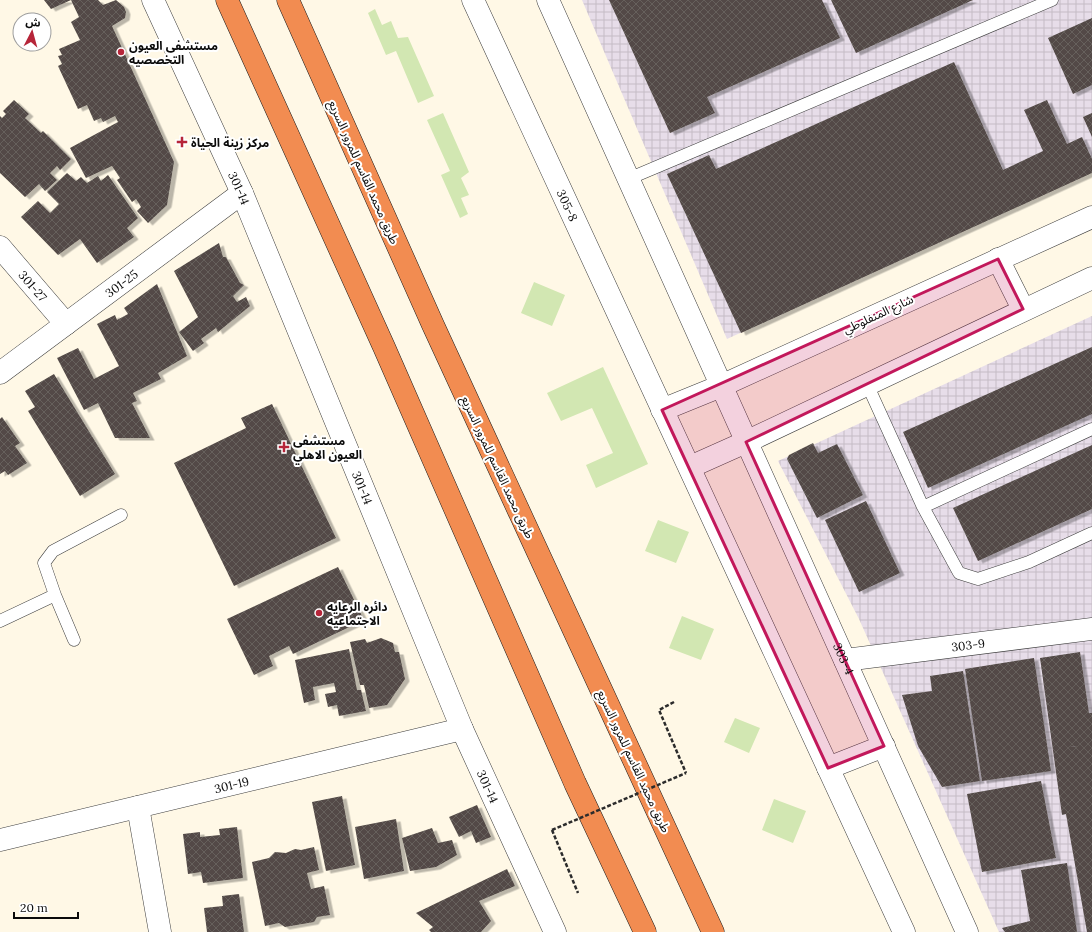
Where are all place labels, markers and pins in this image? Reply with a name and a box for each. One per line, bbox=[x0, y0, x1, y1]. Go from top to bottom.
place label: مستشفى العيون التخصصيه bbox=[129, 38, 218, 67]
marker: مستشفى العيون التخصصيه bbox=[116, 47, 126, 57]
place label: مركز زينة الحياة bbox=[191, 135, 269, 150]
marker: مركز زينة الحياة bbox=[176, 136, 188, 148]
place label: مستشفى العيون الاهلي bbox=[293, 433, 362, 464]
marker: مستشفى العيون الاهلي bbox=[278, 441, 290, 453]
place label: دائره الرعايه الاجتماعيه bbox=[327, 599, 387, 628]
marker: دائره الرعايه الاجتماعيه bbox=[314, 608, 324, 618]

